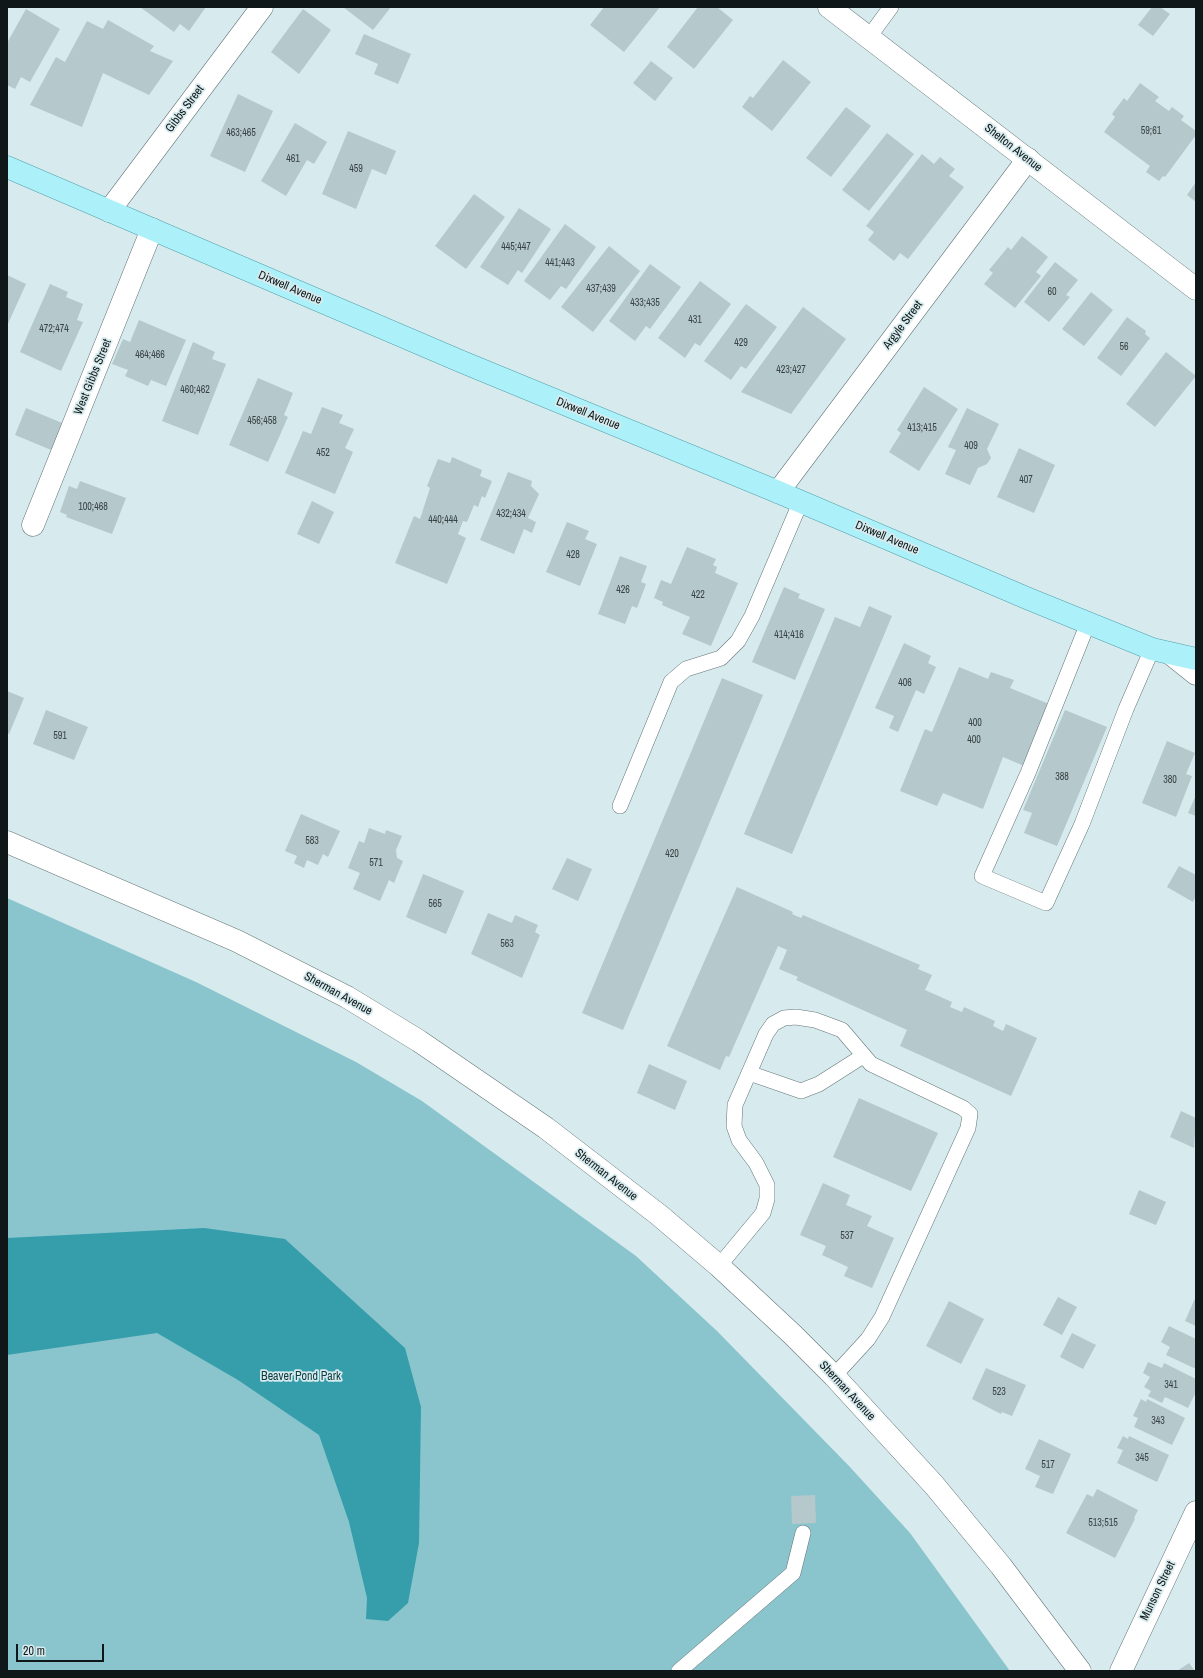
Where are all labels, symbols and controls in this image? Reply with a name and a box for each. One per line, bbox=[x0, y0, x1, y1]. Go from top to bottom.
street label: Gibbs Street bbox=[163, 83, 207, 135]
street label: Shelton Avenue bbox=[981, 121, 1045, 175]
house number: 59;61 bbox=[1141, 125, 1161, 137]
house number: 463;465 bbox=[226, 127, 256, 139]
house number: 461 bbox=[286, 153, 300, 165]
house number: 459 bbox=[349, 163, 363, 175]
house number: 445;447 bbox=[501, 241, 531, 253]
house number: 441;443 bbox=[545, 257, 575, 269]
street label: Dixwell Avenue bbox=[256, 268, 324, 308]
house number: 437;439 bbox=[586, 283, 616, 295]
house number: 60 bbox=[1047, 286, 1057, 298]
house number: 433;435 bbox=[630, 297, 660, 309]
street label: Argyle Street bbox=[880, 298, 926, 352]
house number: 431 bbox=[688, 314, 702, 326]
house number: 472;474 bbox=[39, 323, 69, 335]
street label: West Gibbs Street bbox=[71, 337, 115, 417]
house number: 429 bbox=[734, 337, 748, 349]
house number: 56 bbox=[1119, 341, 1129, 353]
house number: 464;466 bbox=[135, 349, 165, 361]
house number: 423;427 bbox=[776, 364, 806, 376]
house number: 460;462 bbox=[180, 384, 210, 396]
street label: Dixwell Avenue bbox=[554, 395, 622, 433]
house number: 456;458 bbox=[247, 415, 277, 427]
house number: 413;415 bbox=[907, 422, 937, 434]
house number: 409 bbox=[964, 440, 978, 452]
house number: 452 bbox=[316, 447, 330, 459]
house number: 407 bbox=[1019, 474, 1033, 486]
house number: 100;468 bbox=[78, 501, 108, 513]
house number: 432;434 bbox=[496, 508, 526, 520]
house number: 440;444 bbox=[428, 514, 458, 526]
street label: Dixwell Avenue bbox=[853, 518, 921, 558]
house number: 428 bbox=[566, 549, 580, 561]
house number: 426 bbox=[616, 584, 630, 596]
house number: 422 bbox=[691, 589, 705, 601]
house number: 414;416 bbox=[774, 629, 804, 641]
house number: 406 bbox=[898, 677, 912, 689]
house number: 400 bbox=[968, 717, 982, 729]
house number: 591 bbox=[53, 730, 67, 742]
house number: 400 bbox=[967, 734, 981, 746]
house number: 388 bbox=[1055, 771, 1069, 783]
house number: 380 bbox=[1163, 774, 1177, 786]
house number: 583 bbox=[305, 835, 319, 847]
house number: 420 bbox=[665, 848, 679, 860]
house number: 571 bbox=[369, 857, 383, 869]
house number: 565 bbox=[428, 898, 442, 910]
house number: 563 bbox=[500, 938, 514, 950]
street label: Sherman Avenue bbox=[301, 969, 375, 1019]
street label: Sherman Avenue bbox=[572, 1146, 640, 1204]
house number: 537 bbox=[840, 1230, 854, 1242]
street label: Sherman Avenue bbox=[816, 1358, 878, 1424]
park label: Beaver Pond Park bbox=[261, 1370, 341, 1384]
house number: 341 bbox=[1164, 1379, 1178, 1391]
house number: 523 bbox=[992, 1386, 1006, 1398]
house number: 343 bbox=[1151, 1415, 1165, 1427]
house number: 345 bbox=[1135, 1452, 1149, 1464]
house number: 517 bbox=[1041, 1459, 1055, 1471]
house number: 513;515 bbox=[1088, 1517, 1118, 1529]
street label: Munson Street bbox=[1138, 1559, 1178, 1623]
scale bar bbox=[18, 1636, 106, 1662]
text: 20 m bbox=[23, 1643, 45, 1659]

